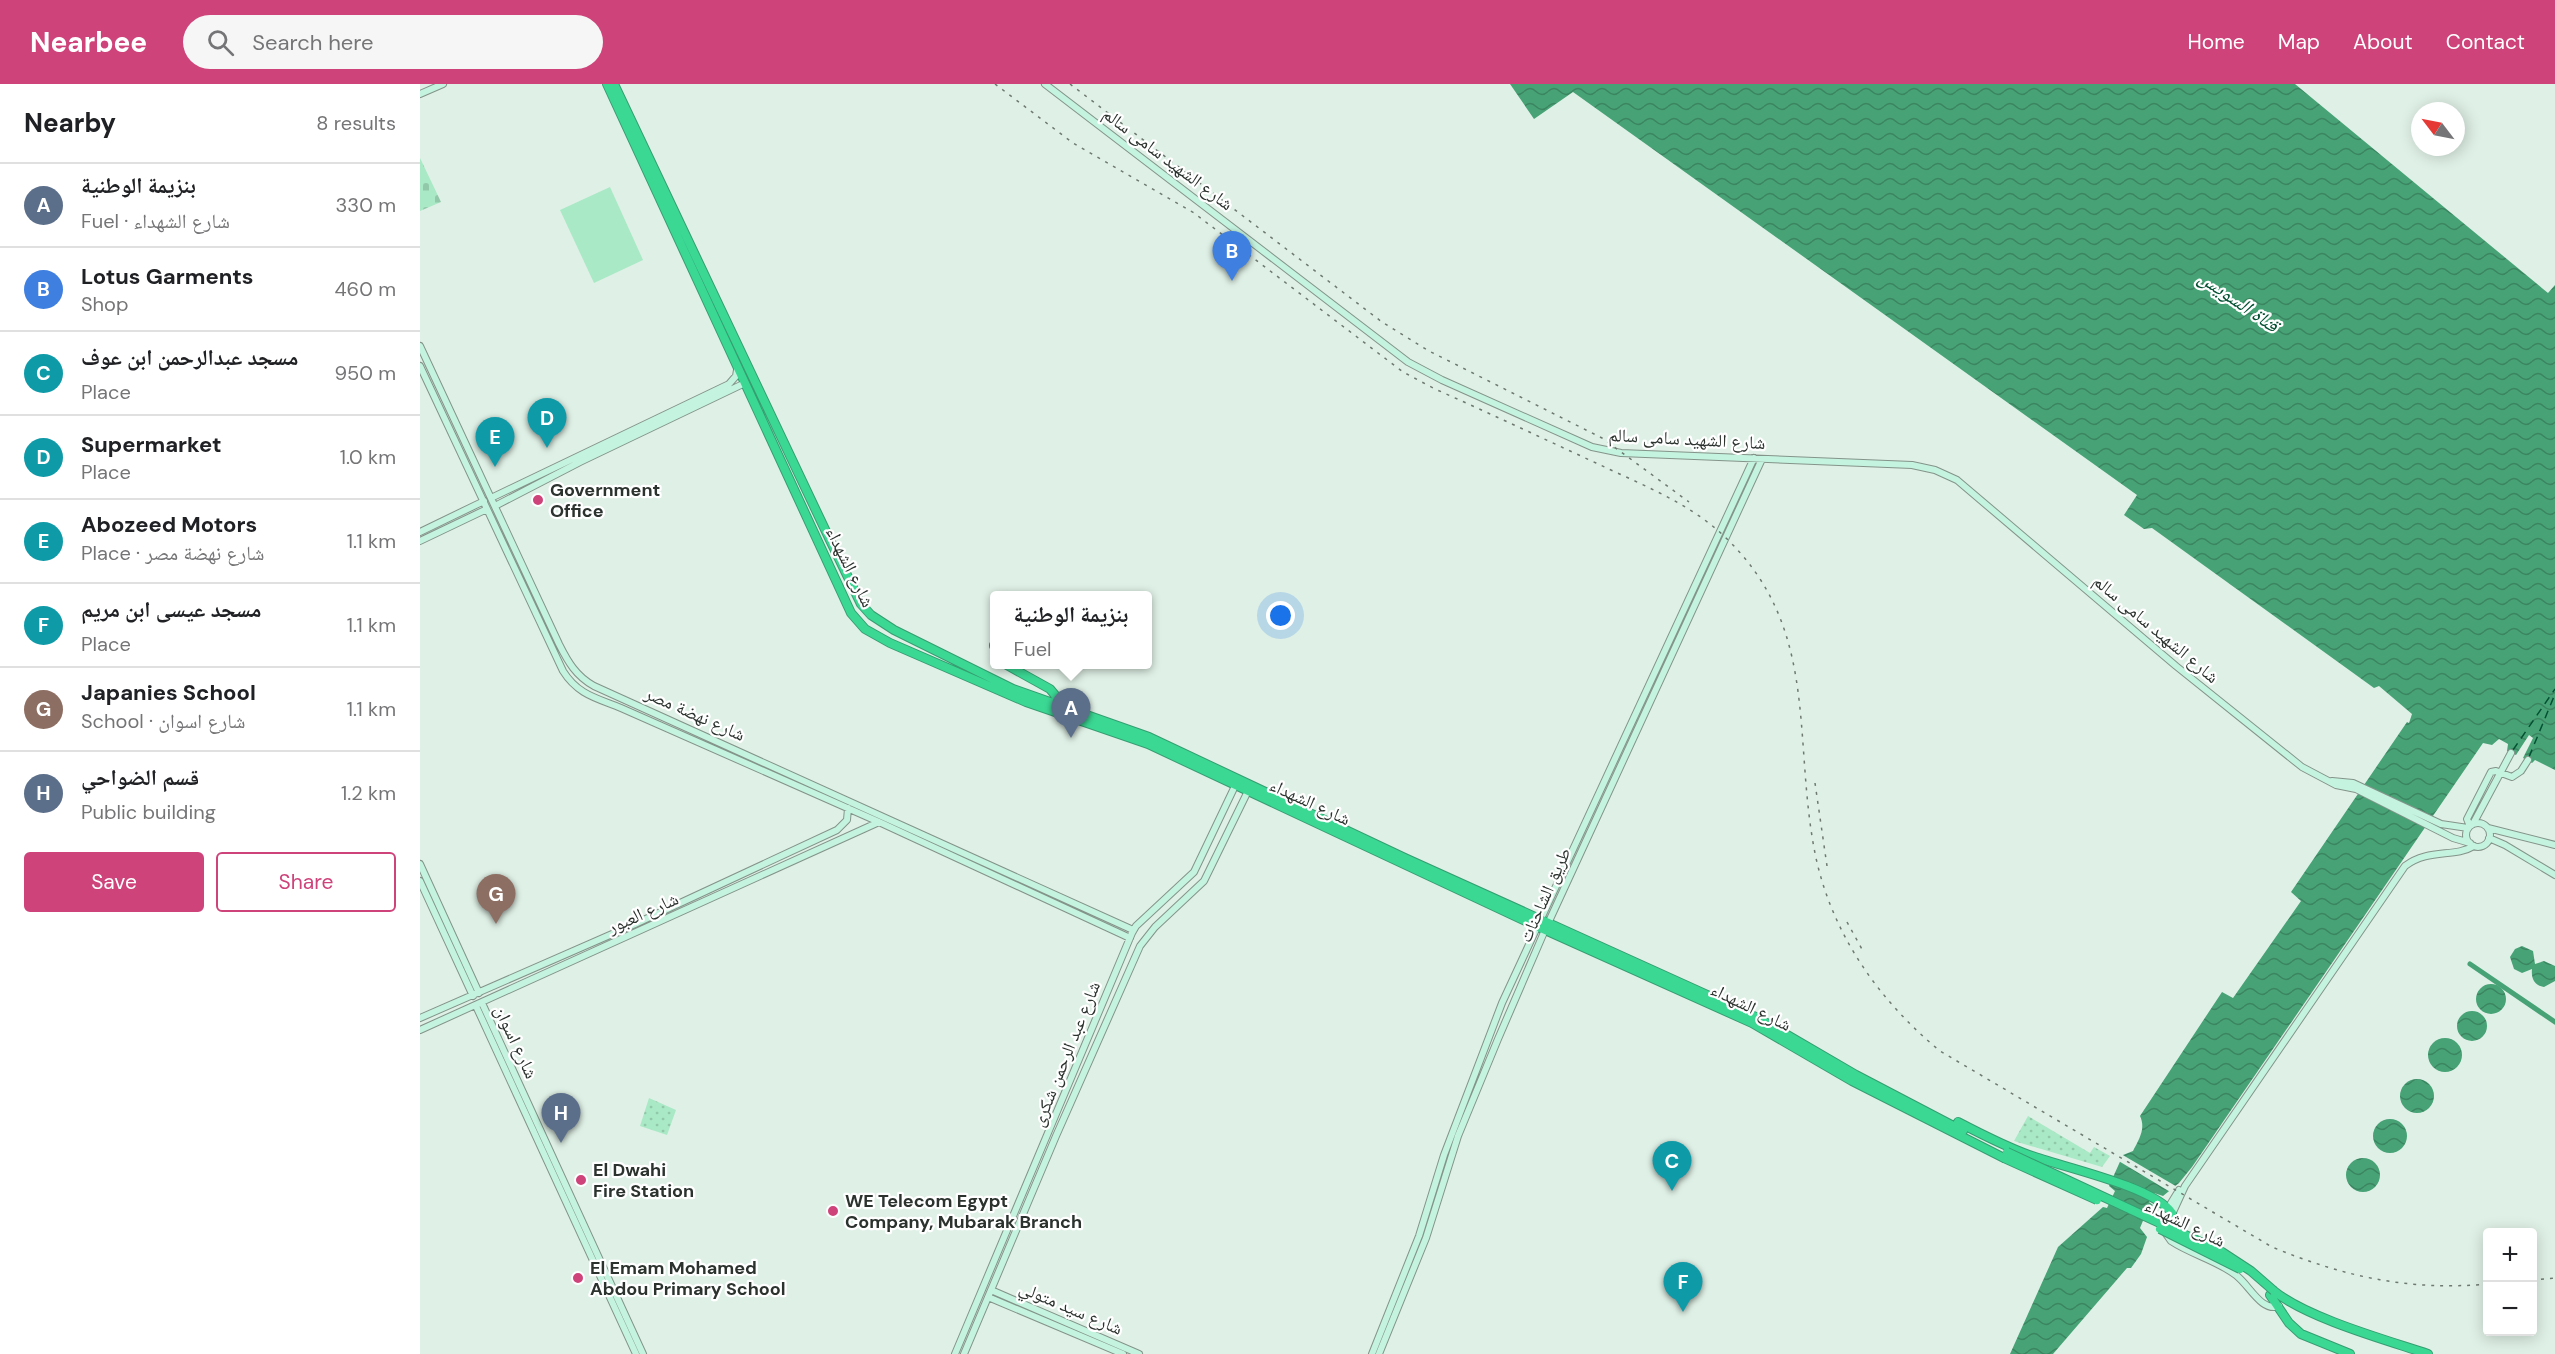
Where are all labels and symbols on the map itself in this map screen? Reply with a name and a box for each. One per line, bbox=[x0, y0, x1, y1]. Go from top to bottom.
street label: شارع الشهيد سامى سالم bbox=[1098, 102, 1238, 216]
north arrow bbox=[2411, 102, 2465, 156]
pin: B bbox=[1212, 232, 1252, 281]
water label: قناة السويس bbox=[2194, 264, 2286, 339]
pin: D bbox=[528, 398, 566, 448]
pin: E bbox=[476, 418, 514, 467]
street label: شارع الشهيد سامى سالم bbox=[1608, 423, 1766, 455]
place label: Government Office bbox=[550, 478, 660, 523]
marker: Government Office bbox=[531, 493, 545, 507]
street label: شارع الشهداء bbox=[820, 523, 880, 611]
street label: شارع الشهيد سامى سالم bbox=[2088, 569, 2224, 689]
your location bbox=[1266, 601, 1295, 630]
street label: شارع نهضة مصر bbox=[640, 681, 749, 747]
pin: A bbox=[1052, 688, 1090, 738]
street label: شارع الشهداء bbox=[1266, 773, 1354, 831]
street label: طريق الشاحنات bbox=[1513, 844, 1577, 946]
pin: G bbox=[476, 874, 516, 924]
street label: شارع العبور bbox=[603, 887, 682, 940]
street label: شارع الشهداء bbox=[1707, 977, 1795, 1037]
street label: شارع عبد الرحمن شكرى bbox=[1026, 978, 1106, 1130]
street label: شارع اسوان bbox=[489, 1001, 543, 1083]
pin: H bbox=[542, 1094, 580, 1143]
pin: C bbox=[1652, 1142, 1692, 1191]
place label: El Dwahi Fire Station bbox=[593, 1158, 694, 1203]
marker: El Dwahi Fire Station bbox=[574, 1173, 588, 1187]
place label: WE Telecom Egypt Company, Mubarak Branch bbox=[845, 1189, 1082, 1234]
street label: شارع الشهداء bbox=[2141, 1193, 2229, 1253]
marker: WE Telecom Egypt Company, Mubarak Branch bbox=[826, 1204, 840, 1218]
place label: El Emam Mohamed Abdou Primary School bbox=[590, 1256, 786, 1301]
pin: F bbox=[1664, 1262, 1702, 1312]
marker: El Emam Mohamed Abdou Primary School bbox=[571, 1271, 585, 1285]
street label: شارع سيد متولي bbox=[1015, 1275, 1126, 1343]

